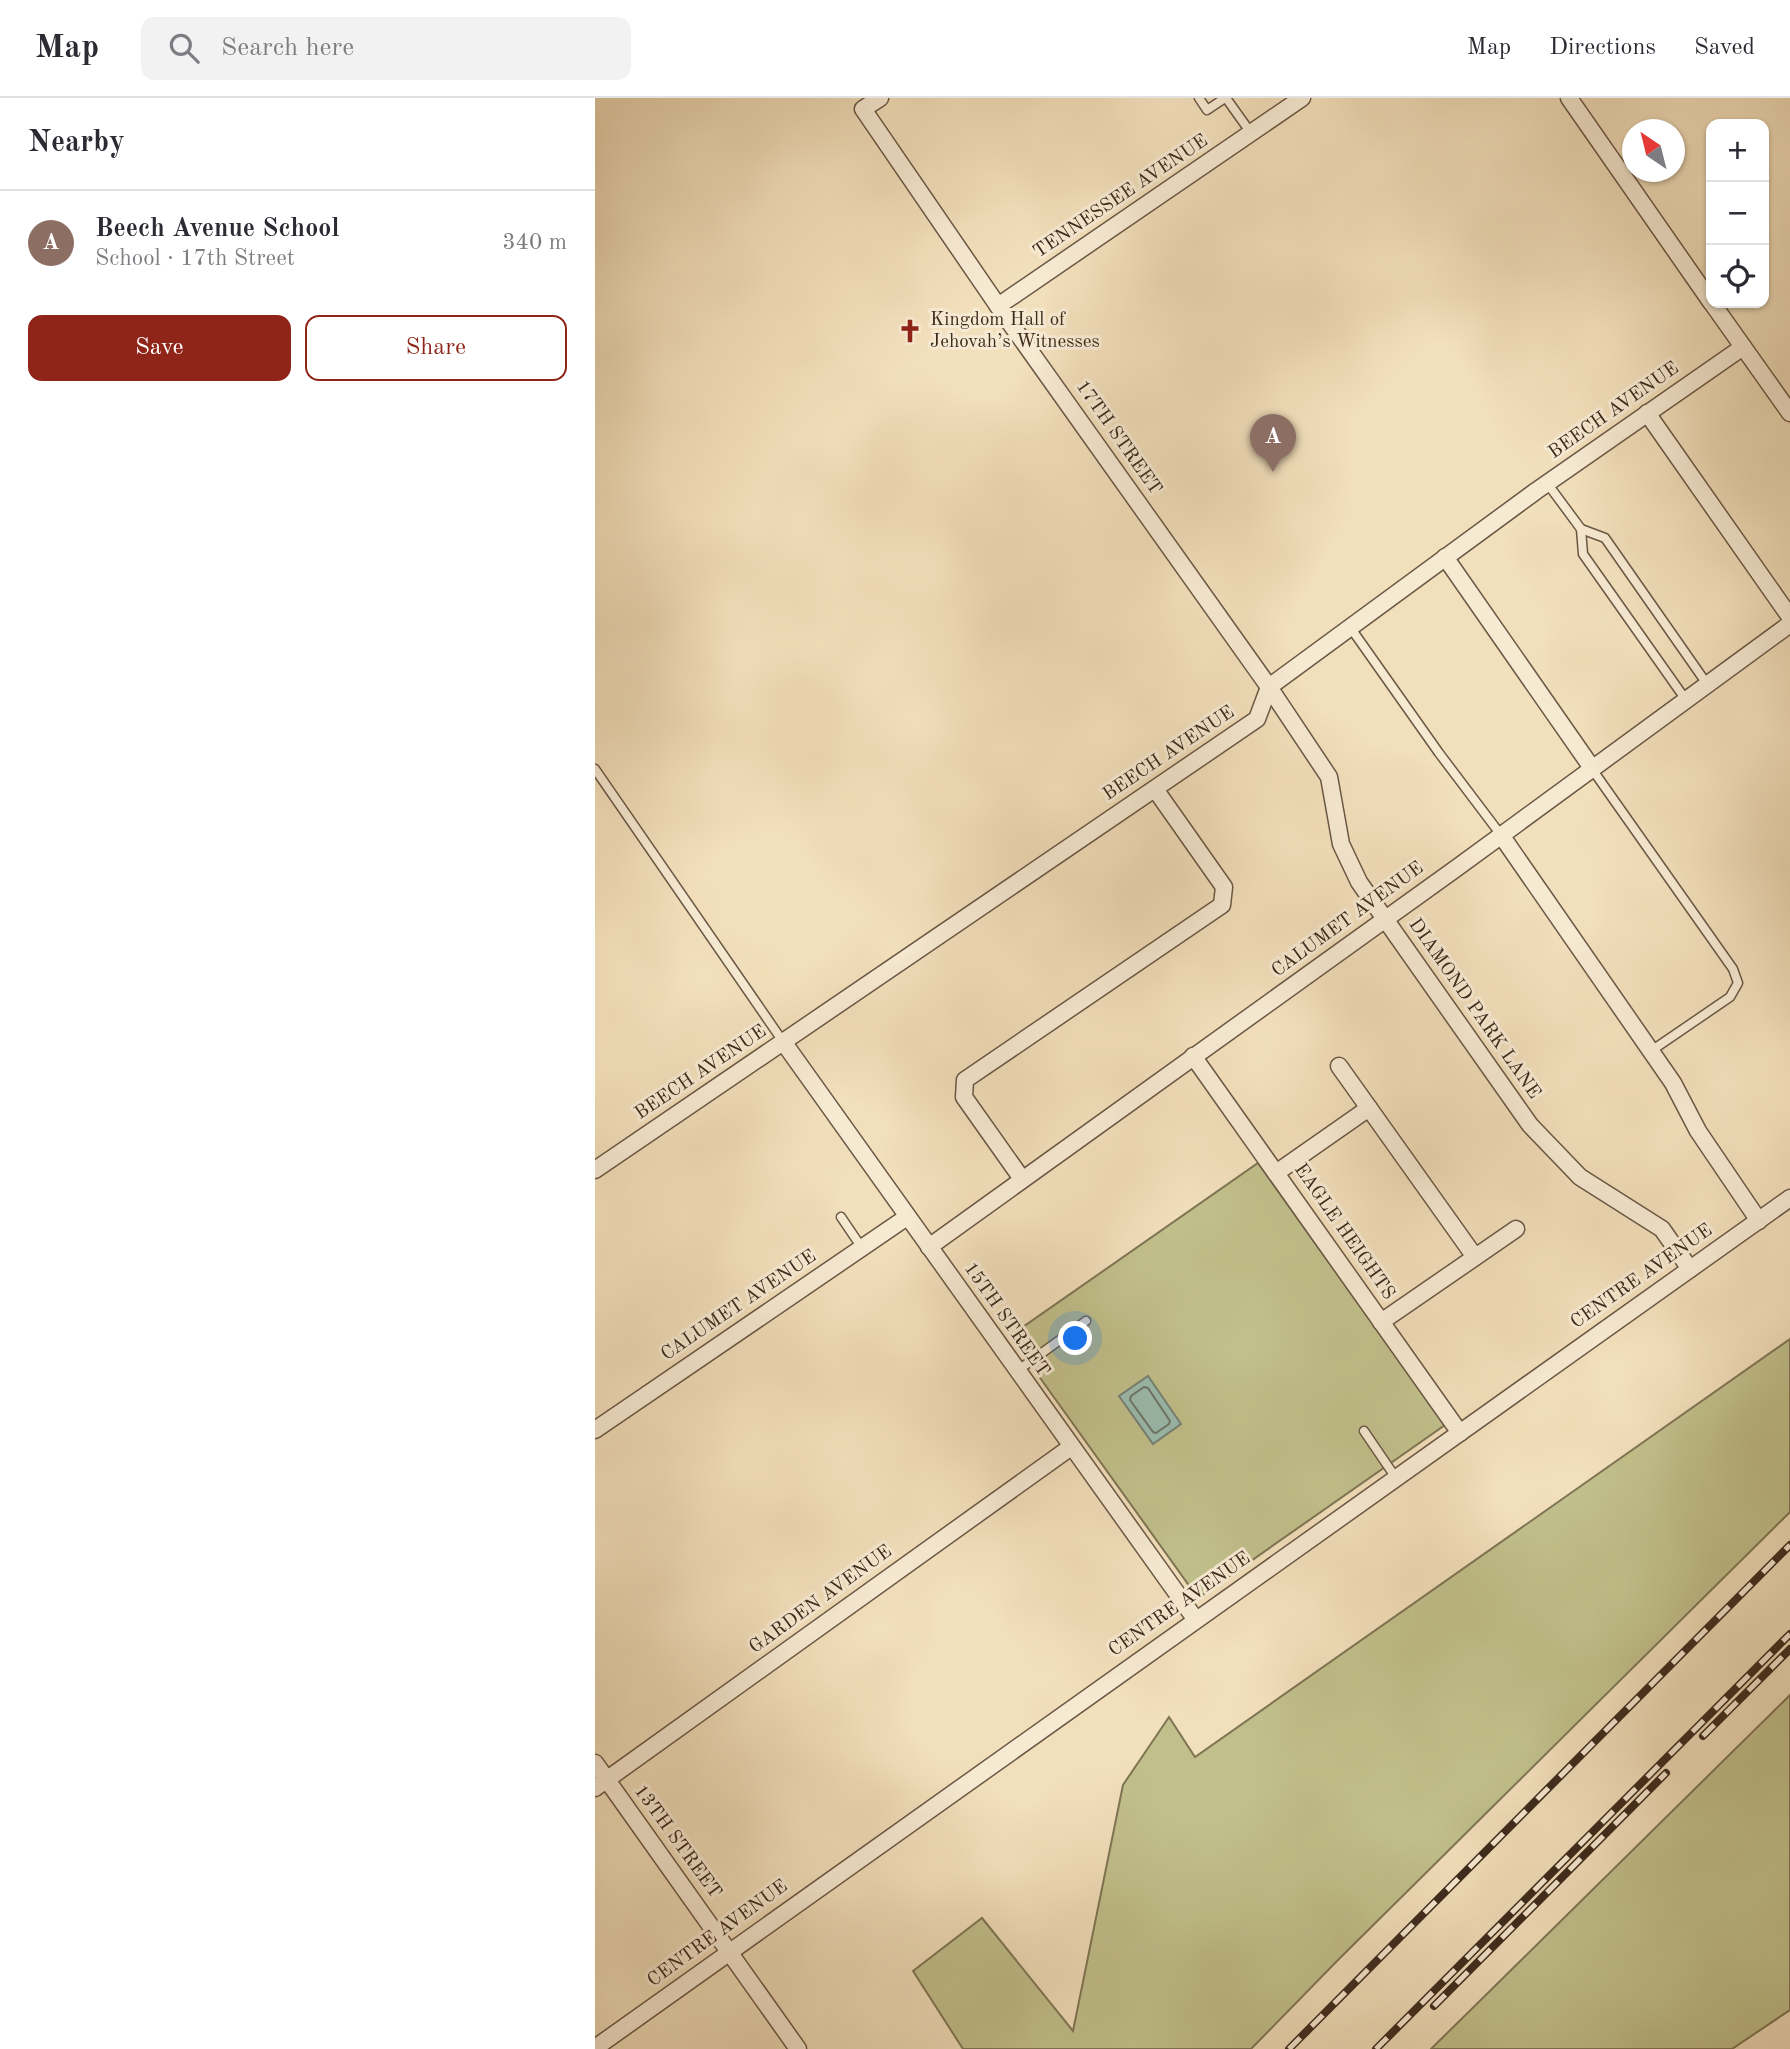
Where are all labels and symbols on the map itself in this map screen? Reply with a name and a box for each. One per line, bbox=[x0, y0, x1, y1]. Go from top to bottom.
north arrow bbox=[1622, 119, 1685, 182]
street label: TENNESSEE AVENUE bbox=[1030, 132, 1212, 262]
place label: Kingdom Hall of Jehovah’s Witnesses bbox=[930, 311, 1100, 352]
church icon: Kingdom Hall of Jehovah’s Witnesses bbox=[896, 317, 924, 345]
street label: BEECH AVENUE bbox=[1545, 359, 1683, 463]
street label: 17TH STREET bbox=[1072, 377, 1164, 499]
pin: A bbox=[1250, 414, 1296, 472]
street label: BEECH AVENUE bbox=[1100, 703, 1238, 805]
street label: CALUMET AVENUE bbox=[1269, 859, 1427, 981]
street label: DIAMOND PARK LANE bbox=[1405, 915, 1543, 1103]
street label: BEECH AVENUE bbox=[632, 1022, 770, 1124]
street label: EAGLE HEIGHTS bbox=[1290, 1161, 1398, 1303]
street label: CENTRE AVENUE bbox=[1568, 1221, 1716, 1333]
street label: CALUMET AVENUE bbox=[658, 1247, 820, 1365]
street label: 15TH STREET bbox=[960, 1259, 1052, 1381]
your location bbox=[1058, 1321, 1092, 1355]
street label: GARDEN AVENUE bbox=[746, 1542, 896, 1658]
street label: CENTRE AVENUE bbox=[1106, 1549, 1254, 1661]
street label: 13TH STREET bbox=[630, 1782, 724, 1902]
street label: CENTRE AVENUE bbox=[645, 1877, 791, 1991]

